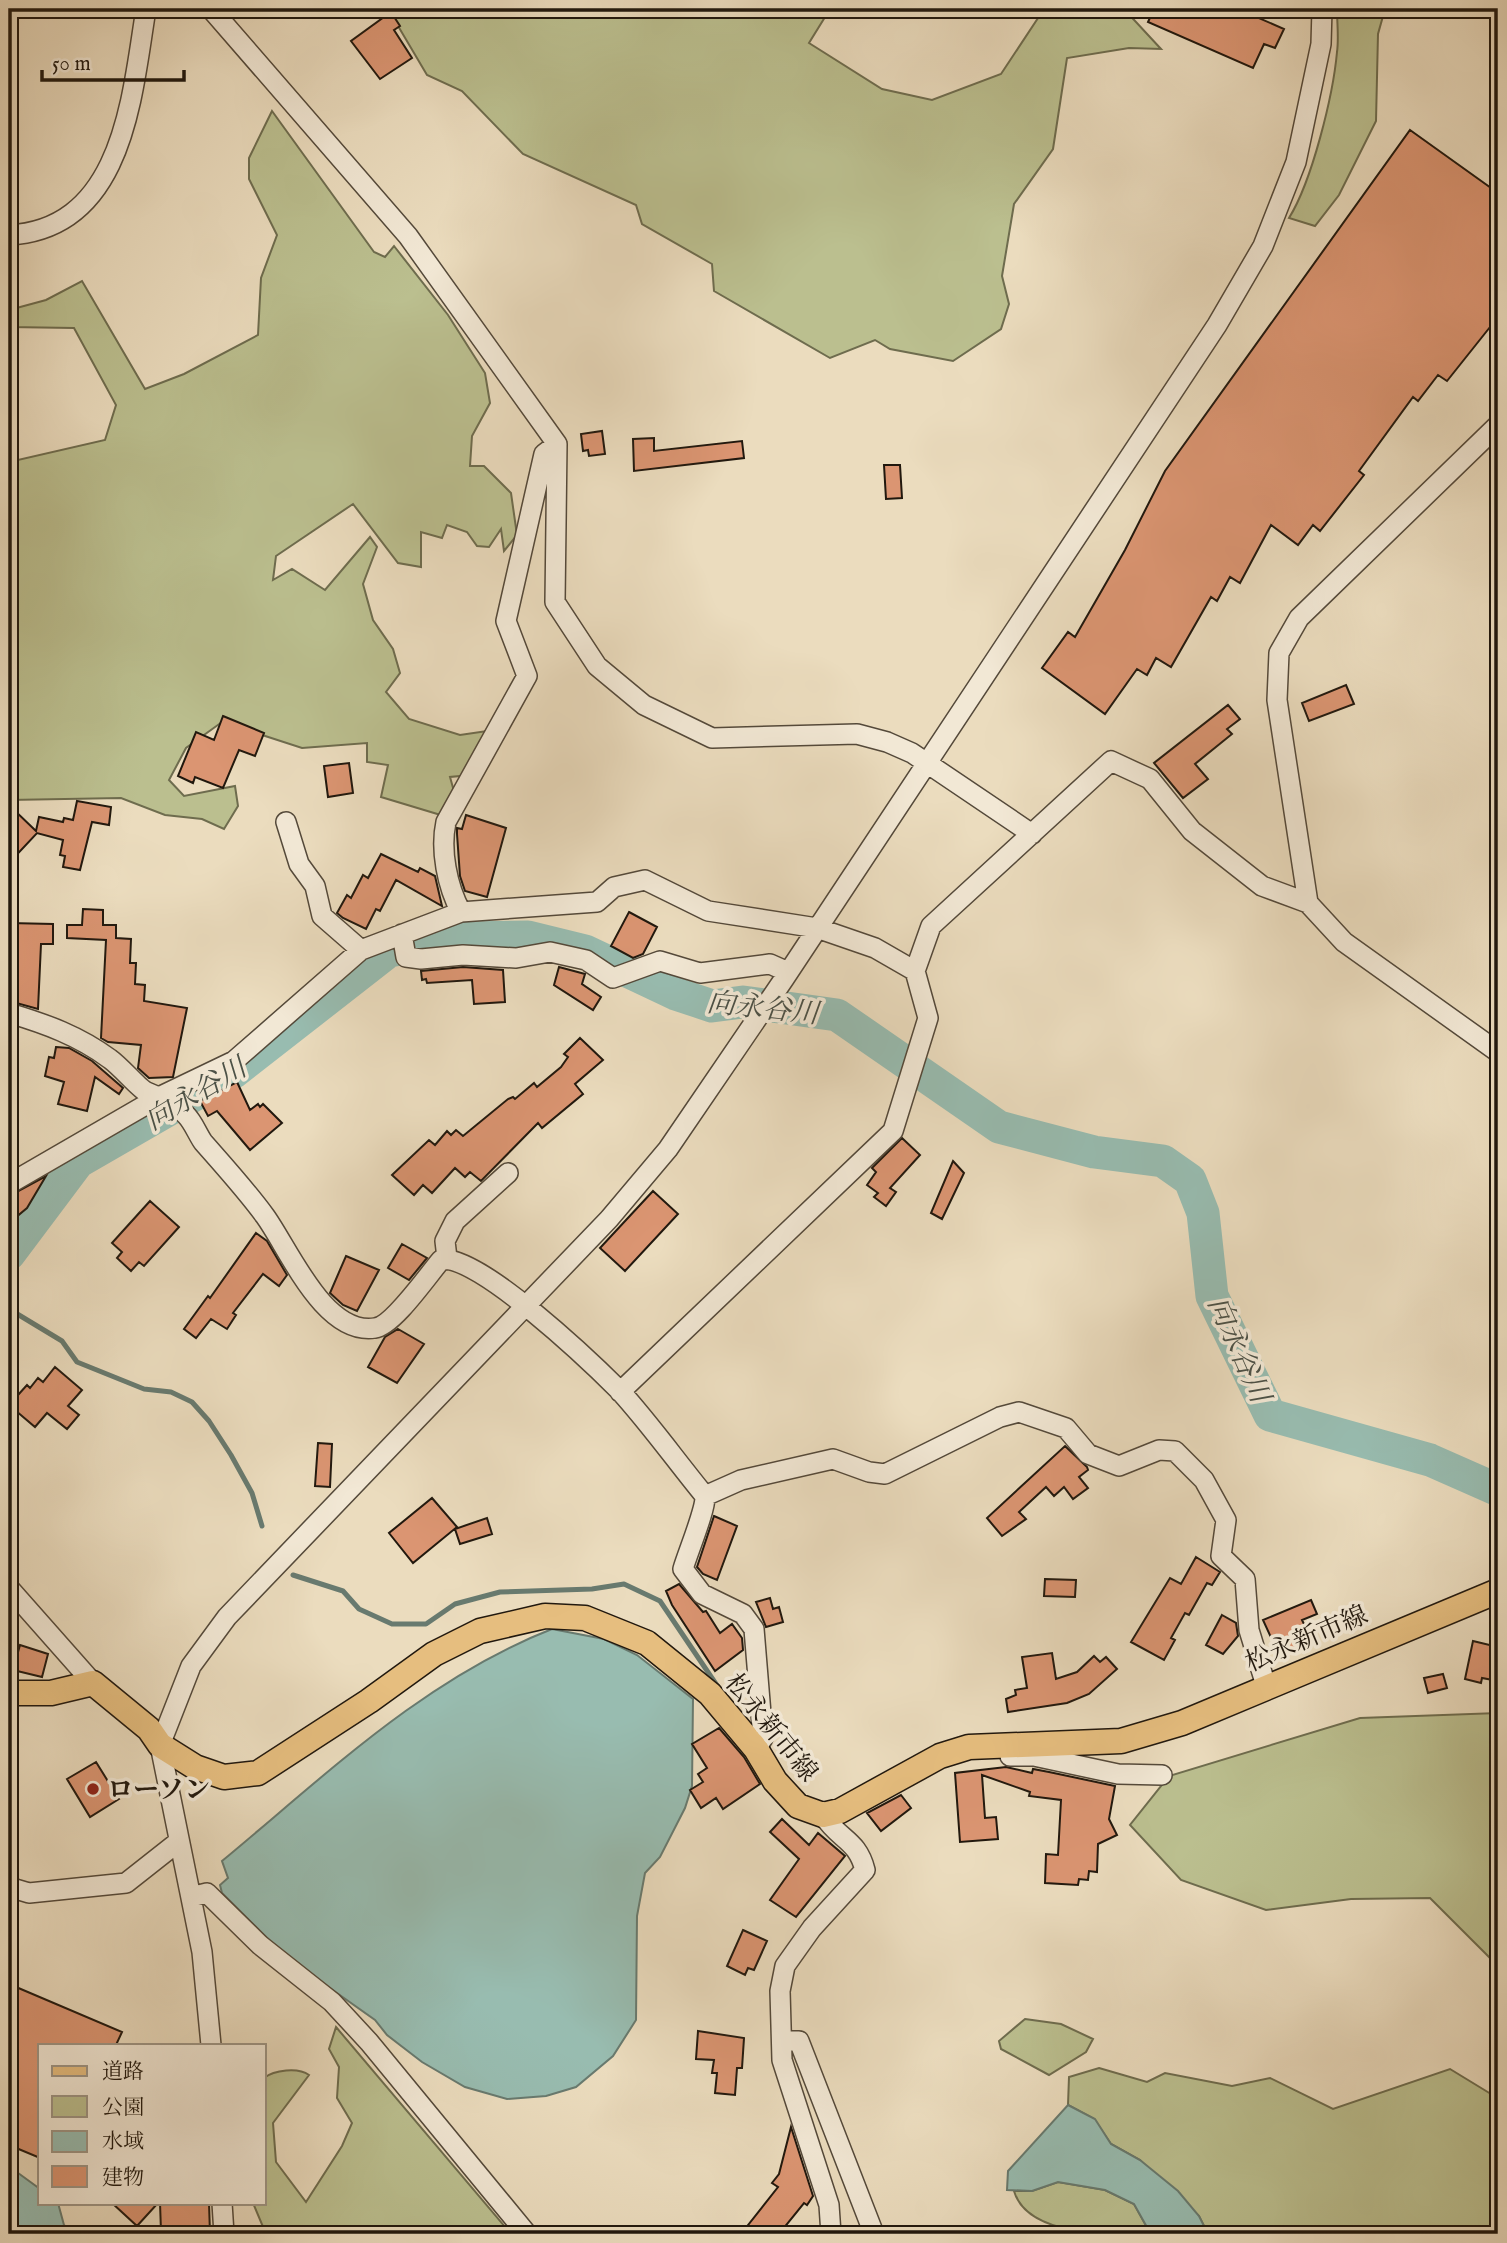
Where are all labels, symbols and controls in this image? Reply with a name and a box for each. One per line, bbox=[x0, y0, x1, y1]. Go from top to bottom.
scale bar bbox=[42, 38, 184, 82]
text: 50 m bbox=[52, 51, 91, 78]
water label: 向永谷川 bbox=[705, 986, 823, 1033]
water label: 向永谷川 bbox=[139, 1050, 256, 1139]
water label: 向永谷川 bbox=[1199, 1292, 1278, 1411]
street label: 松永新市線 bbox=[1240, 1599, 1373, 1680]
street label: 松永新市線 bbox=[717, 1667, 825, 1789]
place label: ローソン bbox=[107, 1774, 210, 1807]
marker: ローソン bbox=[85, 1781, 101, 1797]
legend bbox=[38, 2044, 266, 2204]
text: 道路 bbox=[102, 2059, 144, 2086]
text: 公園 bbox=[102, 2095, 144, 2122]
text: 水域 bbox=[102, 2129, 144, 2156]
text: 建物 bbox=[102, 2165, 144, 2192]

